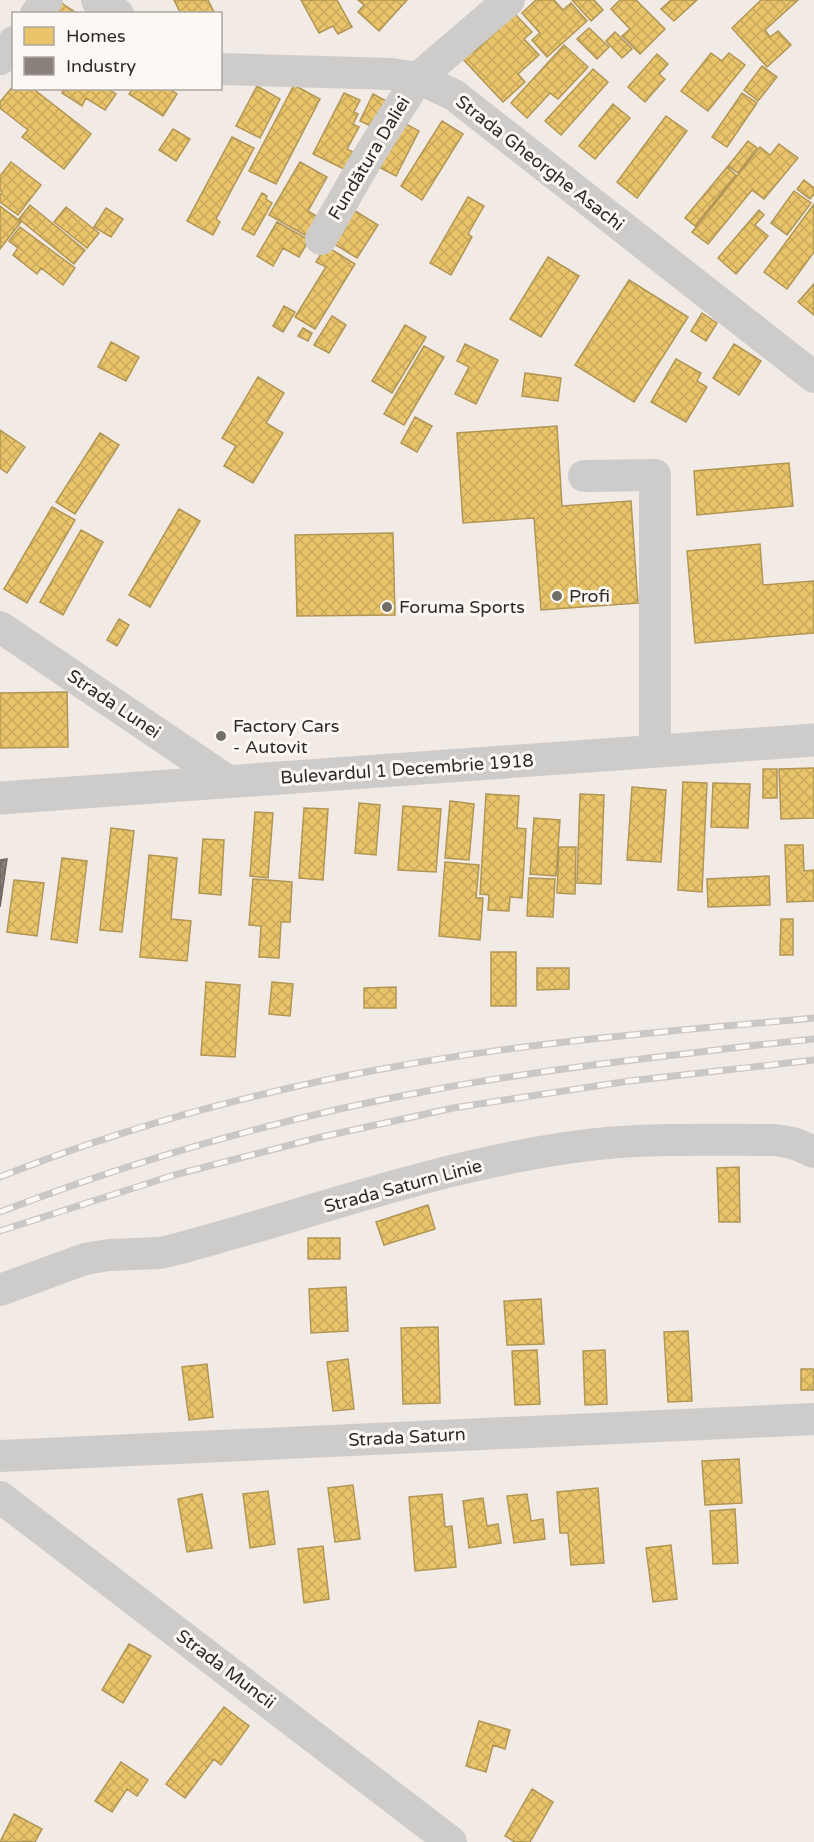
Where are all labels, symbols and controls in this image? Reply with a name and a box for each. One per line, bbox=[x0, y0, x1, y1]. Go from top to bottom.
legend bbox=[12, 12, 222, 90]
text: Homes bbox=[66, 25, 126, 47]
text: Industry bbox=[66, 55, 137, 77]
street label: Strada Gheorghe Asachi bbox=[451, 90, 629, 236]
street label: Fundătura Daliei bbox=[323, 92, 415, 224]
place label: Profi bbox=[569, 585, 610, 607]
marker: Profi bbox=[550, 589, 564, 603]
place label: Foruma Sports bbox=[399, 596, 525, 618]
marker: Foruma Sports bbox=[380, 600, 394, 614]
street label: Strada Lunei bbox=[63, 665, 165, 743]
place label: Factory Cars - Autovit bbox=[233, 715, 339, 758]
marker: Factory Cars - Autovit bbox=[214, 729, 228, 743]
street label: Bulevardul 1 Decembrie 1918 bbox=[280, 749, 534, 789]
street label: Strada Saturn Linie bbox=[322, 1154, 484, 1218]
street label: Strada Saturn bbox=[348, 1423, 466, 1451]
street label: Strada Muncii bbox=[172, 1625, 280, 1713]

